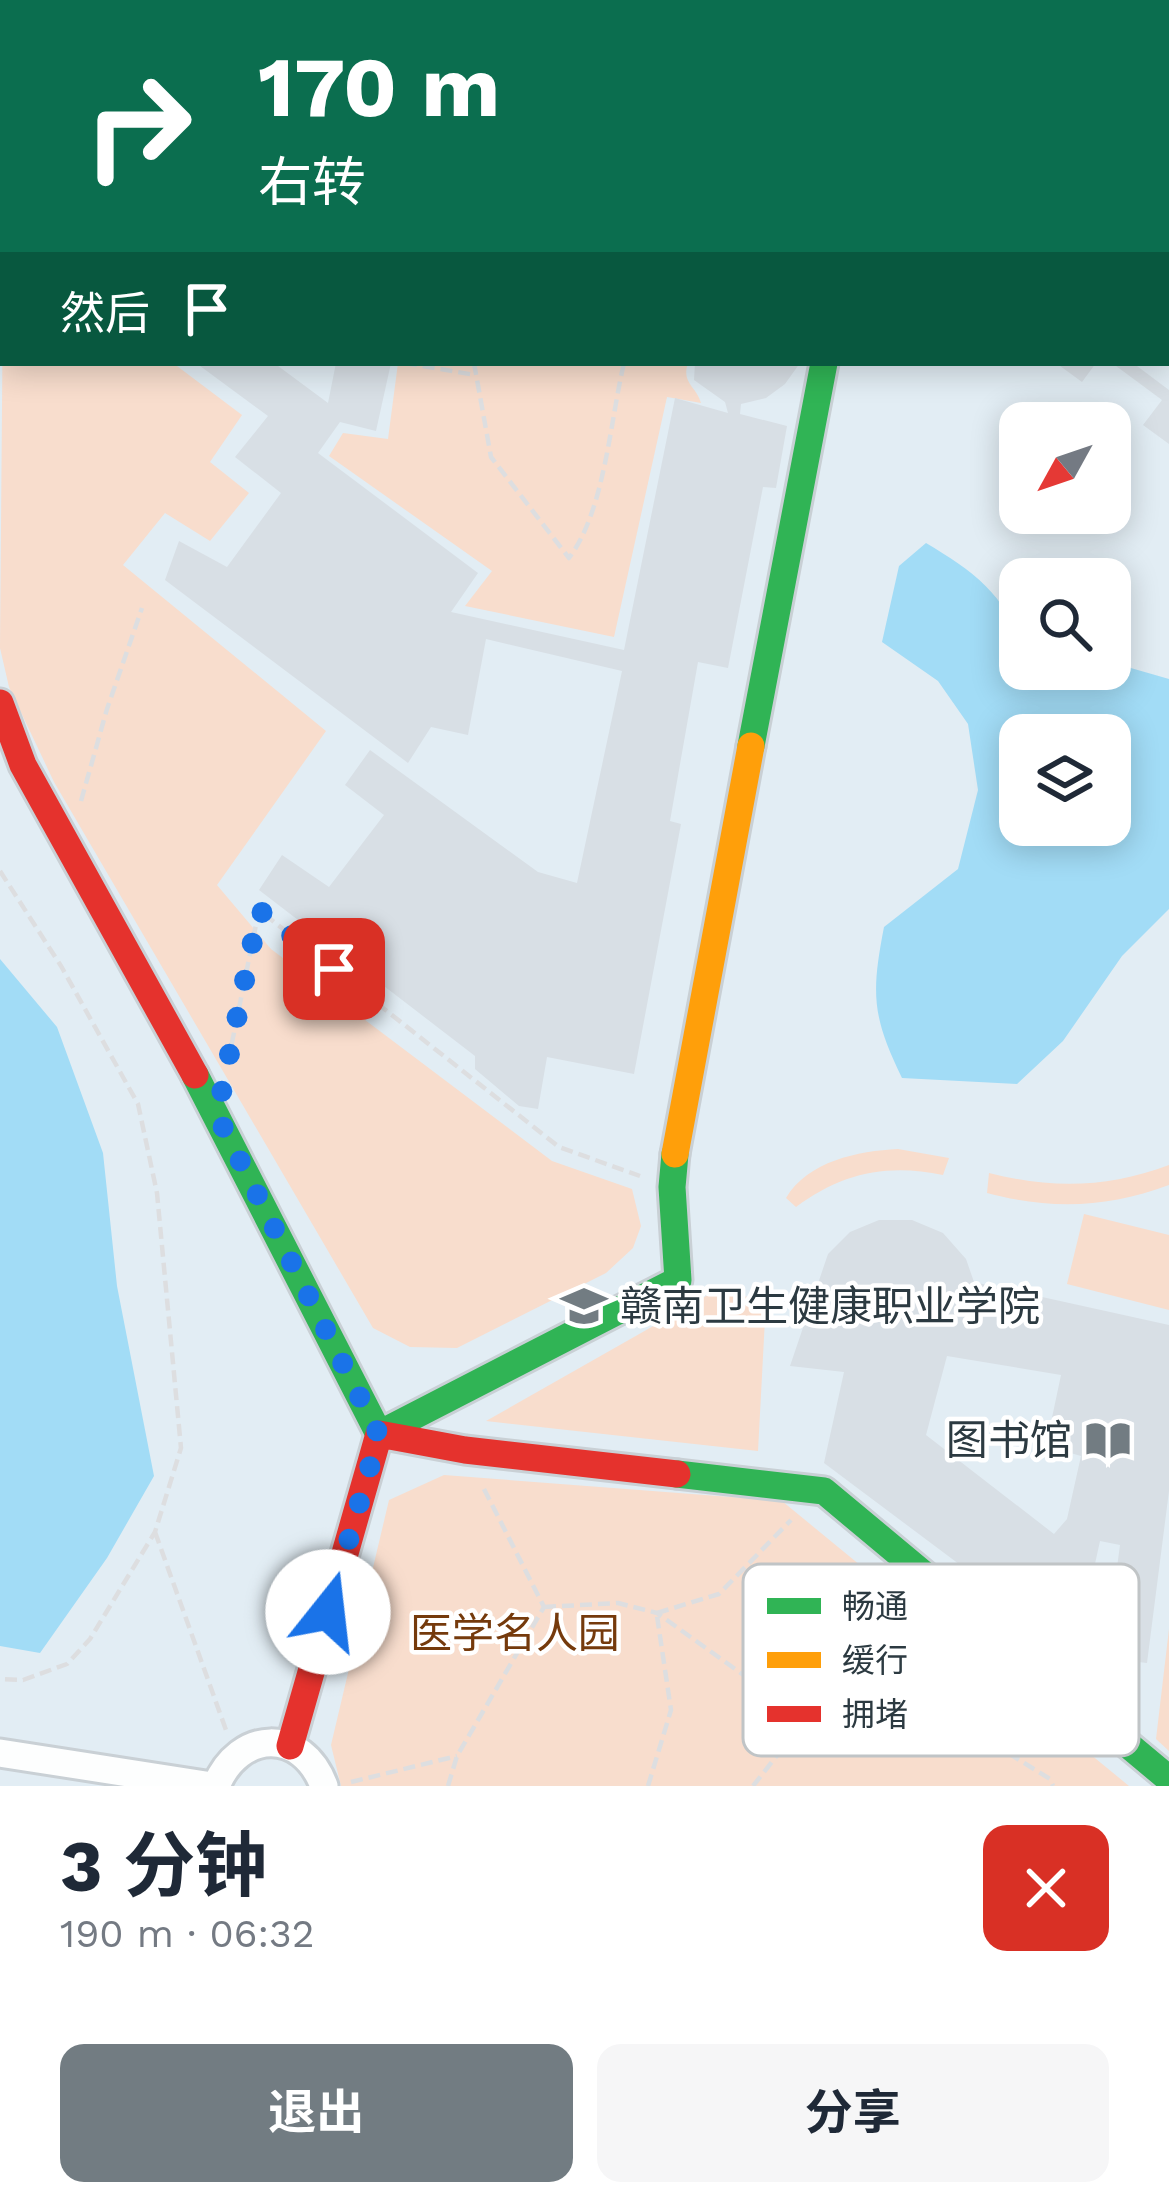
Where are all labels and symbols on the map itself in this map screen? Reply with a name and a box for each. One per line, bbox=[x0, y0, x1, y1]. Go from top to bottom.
north arrow bbox=[999, 402, 1131, 534]
pin bbox=[283, 918, 385, 1020]
school or university icon: 赣南卫生健康职业学院 bbox=[559, 1281, 609, 1331]
place label: 赣南卫生健康职业学院 bbox=[620, 1282, 1040, 1331]
library icon: 图书馆 bbox=[1083, 1415, 1133, 1465]
place label: 图书馆 bbox=[946, 1416, 1072, 1465]
position arrow bbox=[265, 1549, 391, 1675]
legend bbox=[743, 1564, 1139, 1756]
text: 畅通 bbox=[842, 1587, 908, 1626]
park label: 医学名人园 bbox=[410, 1609, 620, 1658]
text: 缓行 bbox=[842, 1641, 908, 1680]
text: 拥堵 bbox=[842, 1695, 908, 1734]

